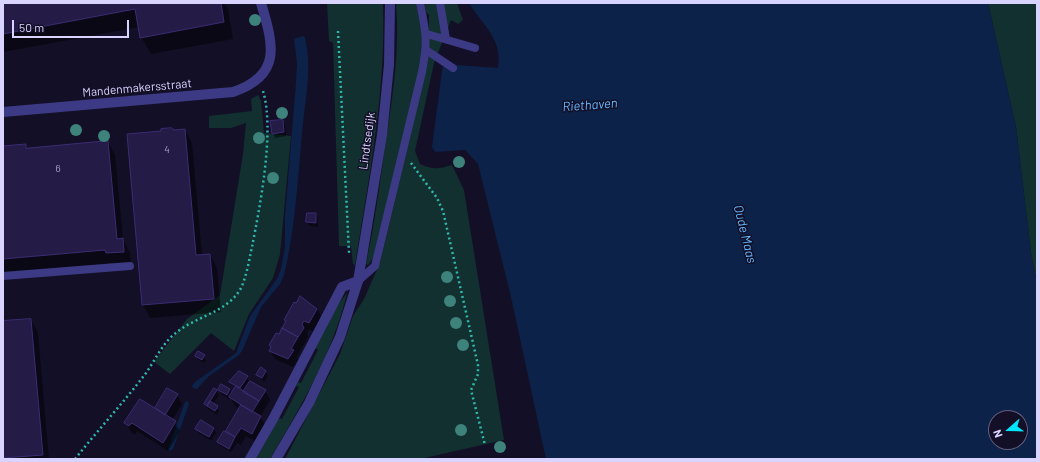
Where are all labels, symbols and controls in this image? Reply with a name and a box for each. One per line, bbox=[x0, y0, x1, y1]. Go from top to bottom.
scale bar bbox=[14, 12, 131, 38]
text: 50 m bbox=[19, 20, 44, 34]
street label: Mandenmakersstraat bbox=[82, 76, 192, 100]
water label: Riethaven bbox=[562, 95, 618, 115]
street label: Lindtsedijk bbox=[356, 111, 378, 171]
house number: 4 bbox=[164, 144, 170, 156]
house number: 6 bbox=[55, 163, 61, 175]
water label: Oude Maas bbox=[730, 203, 760, 265]
north arrow bbox=[988, 410, 1028, 450]
text: N bbox=[990, 428, 1005, 440]

